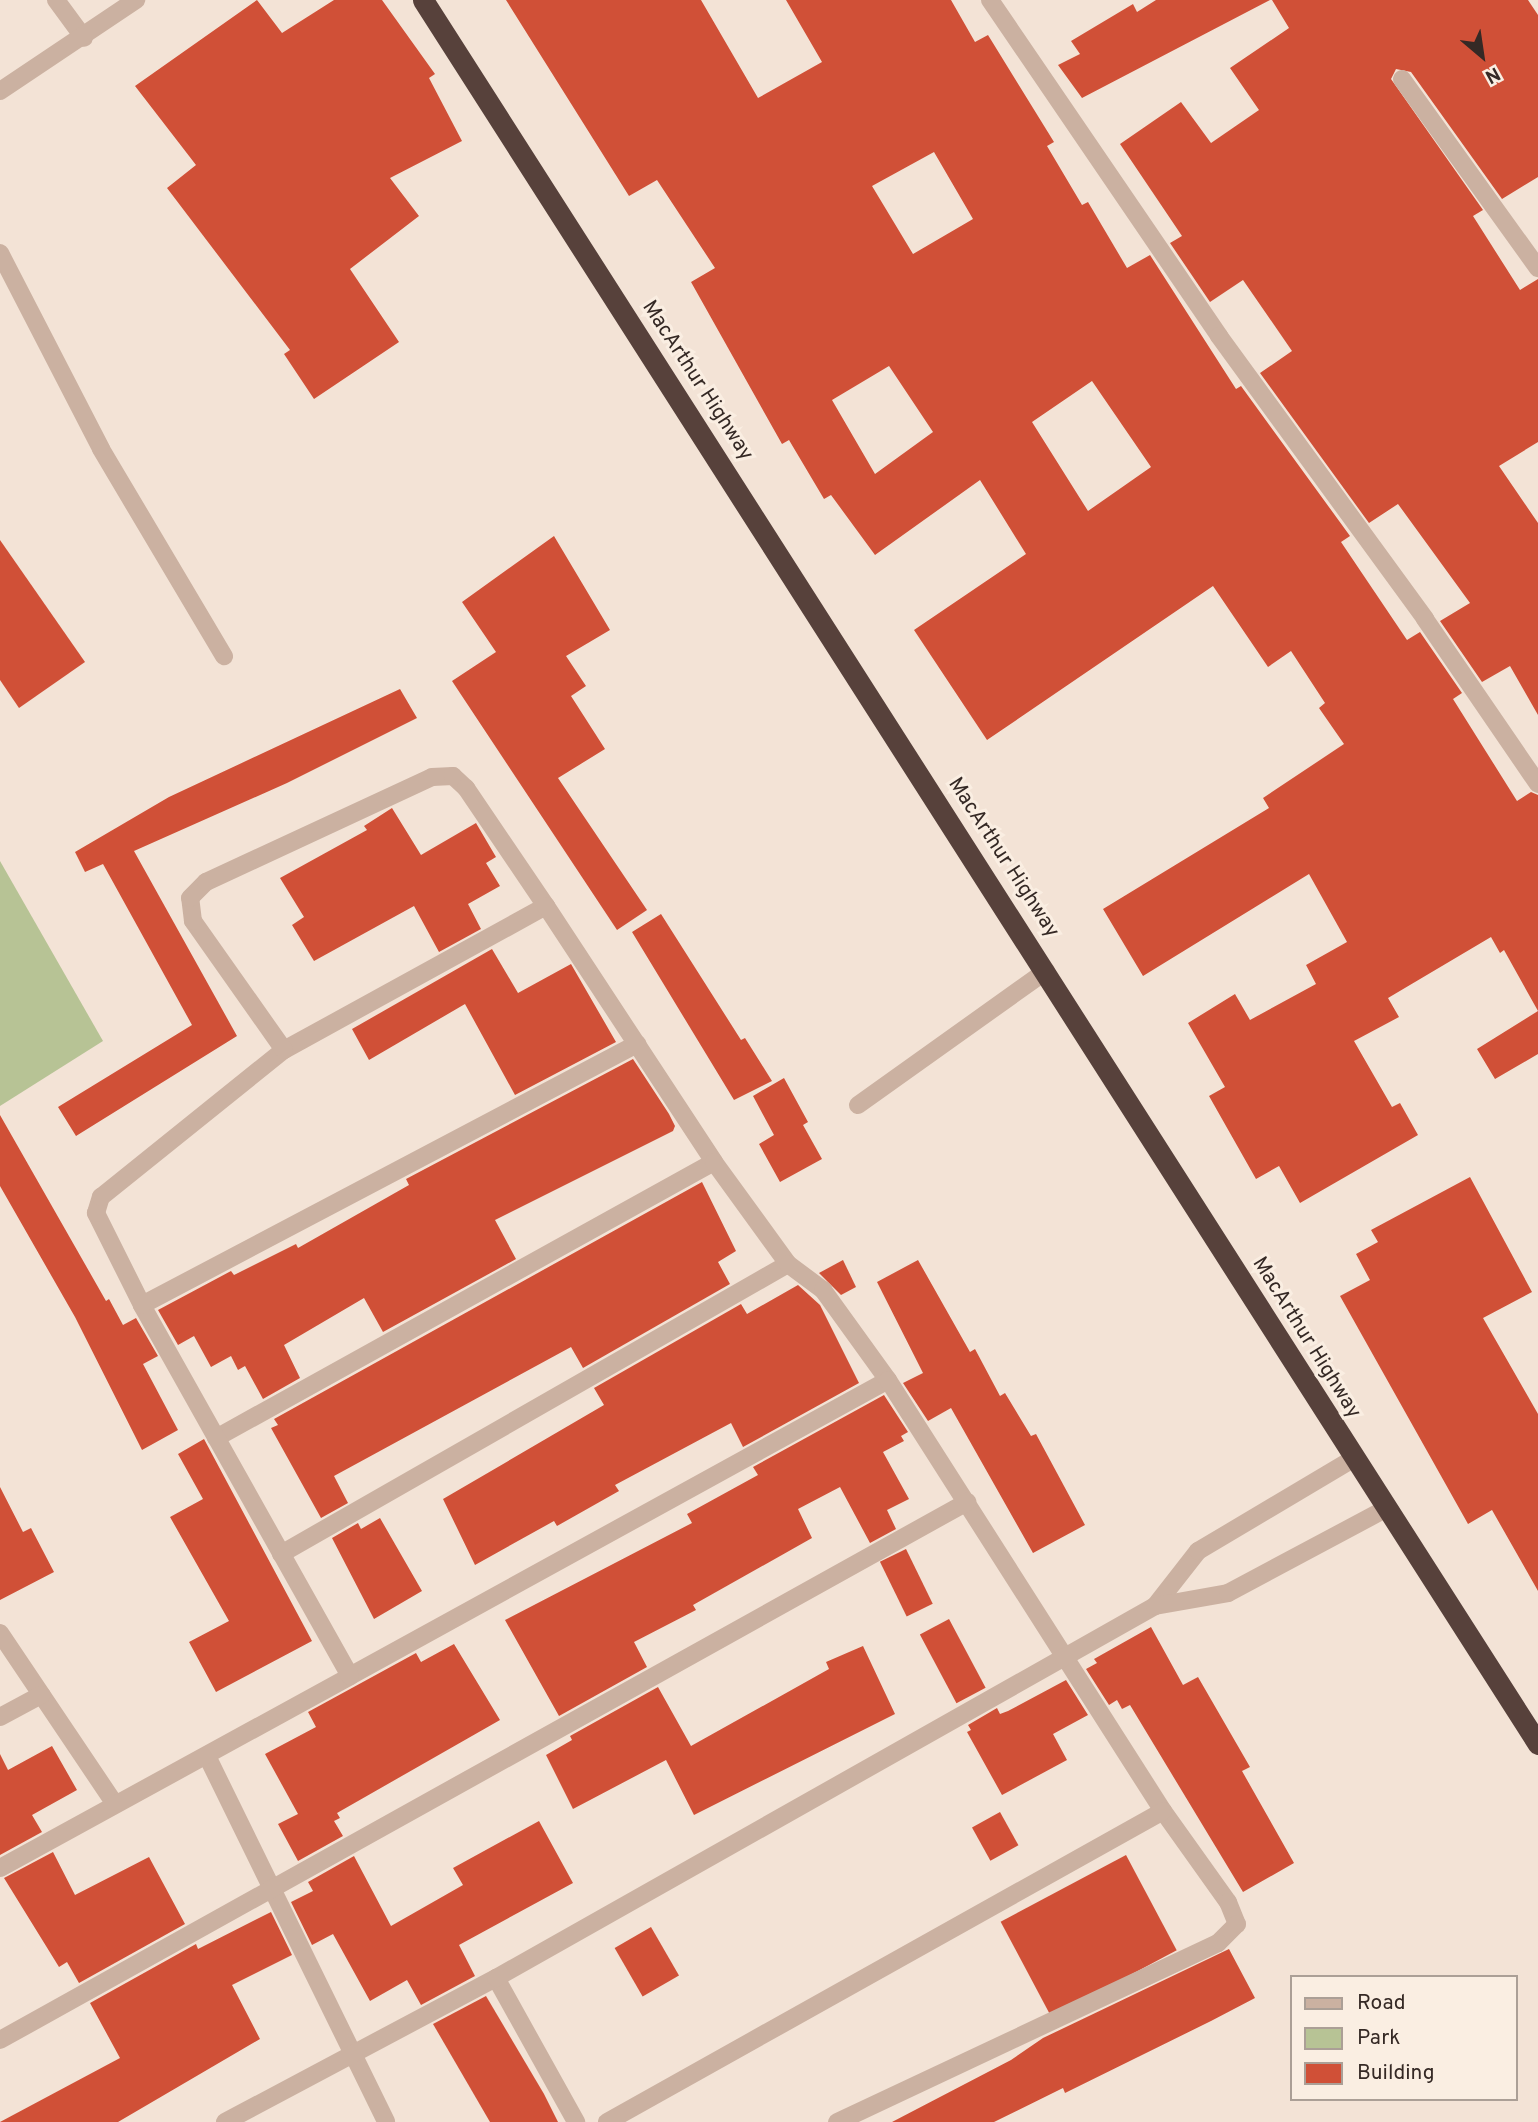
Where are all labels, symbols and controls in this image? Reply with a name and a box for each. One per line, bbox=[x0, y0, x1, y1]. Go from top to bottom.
north arrow bbox=[1447, 21, 1517, 91]
text: N bbox=[1480, 61, 1504, 88]
street label: MacArthur Highway bbox=[636, 296, 758, 466]
street label: MacArthur Highway bbox=[942, 773, 1064, 943]
street label: MacArthur Highway bbox=[1246, 1253, 1366, 1423]
legend bbox=[1290, 1975, 1517, 2101]
text: Road bbox=[1357, 1990, 1406, 2017]
text: Park bbox=[1357, 2025, 1400, 2052]
text: Building bbox=[1357, 2060, 1435, 2087]

